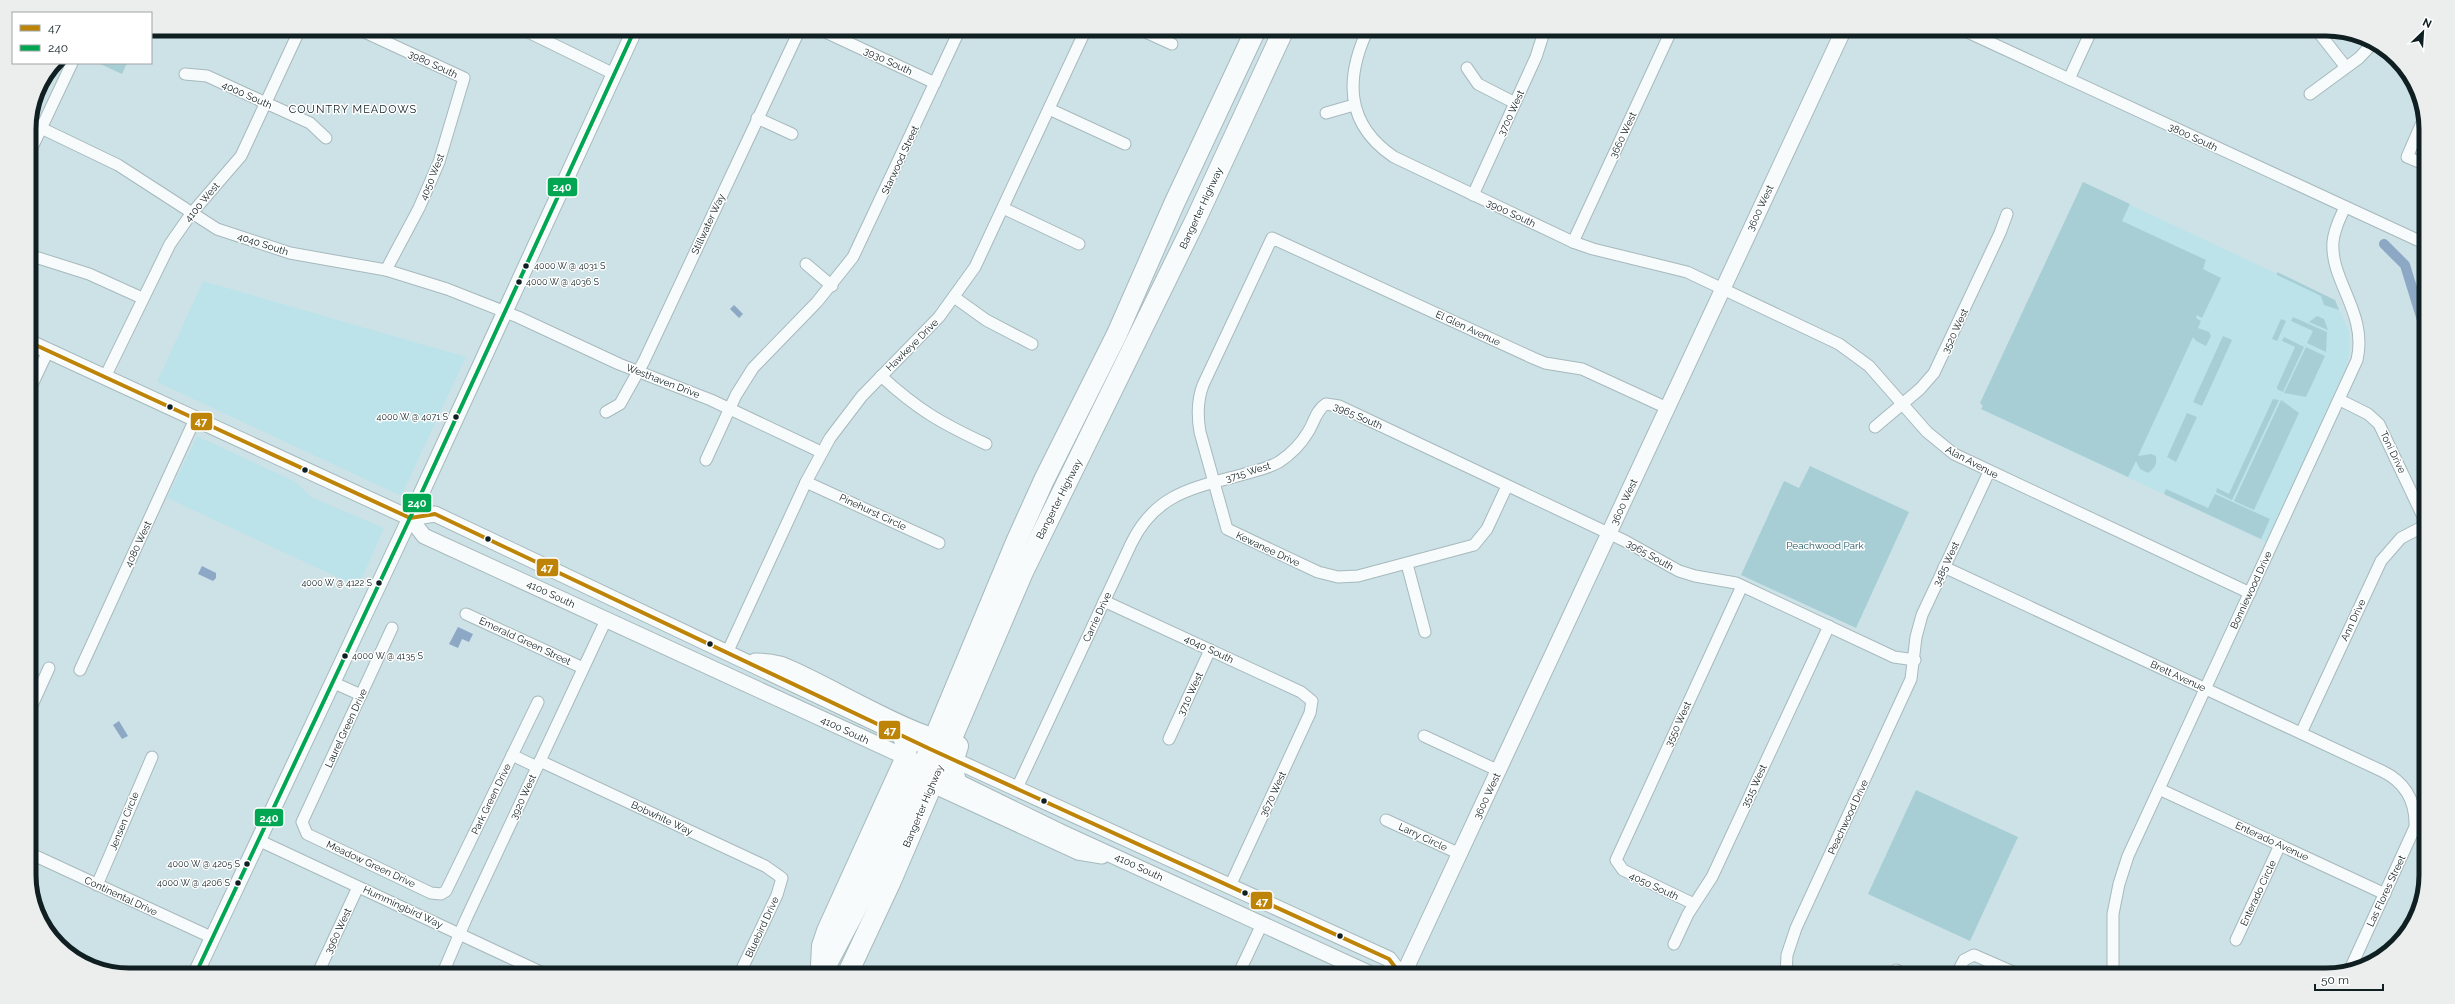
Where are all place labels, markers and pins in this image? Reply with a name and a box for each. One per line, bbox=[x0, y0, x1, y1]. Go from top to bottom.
marker: 4000 W @ 4031 S bbox=[521, 261, 531, 271]
place label: 4000 W @ 4031 S bbox=[534, 261, 606, 271]
marker: 4000 W @ 4036 S bbox=[514, 277, 524, 287]
place label: 4000 W @ 4036 S bbox=[526, 277, 600, 287]
unlabelled marker bbox=[165, 402, 175, 412]
place label: 4000 W @ 4071 S bbox=[377, 412, 449, 422]
marker: 4000 W @ 4071 S bbox=[451, 412, 461, 422]
unlabelled marker bbox=[300, 465, 310, 475]
unlabelled marker bbox=[483, 534, 493, 544]
place label: 4000 W @ 4122 S bbox=[301, 578, 373, 588]
marker: 4000 W @ 4122 S bbox=[374, 578, 384, 588]
unlabelled marker bbox=[705, 639, 715, 649]
marker: 4000 W @ 4135 S bbox=[340, 651, 350, 661]
place label: 4000 W @ 4135 S bbox=[352, 651, 423, 661]
unlabelled marker bbox=[1039, 796, 1049, 806]
place label: 4000 W @ 4205 S bbox=[168, 859, 241, 869]
marker: 4000 W @ 4205 S bbox=[242, 859, 252, 869]
place label: 4000 W @ 4206 S bbox=[157, 878, 231, 888]
marker: 4000 W @ 4206 S bbox=[233, 878, 243, 888]
unlabelled marker bbox=[1240, 888, 1250, 898]
unlabelled marker bbox=[1335, 931, 1345, 941]

